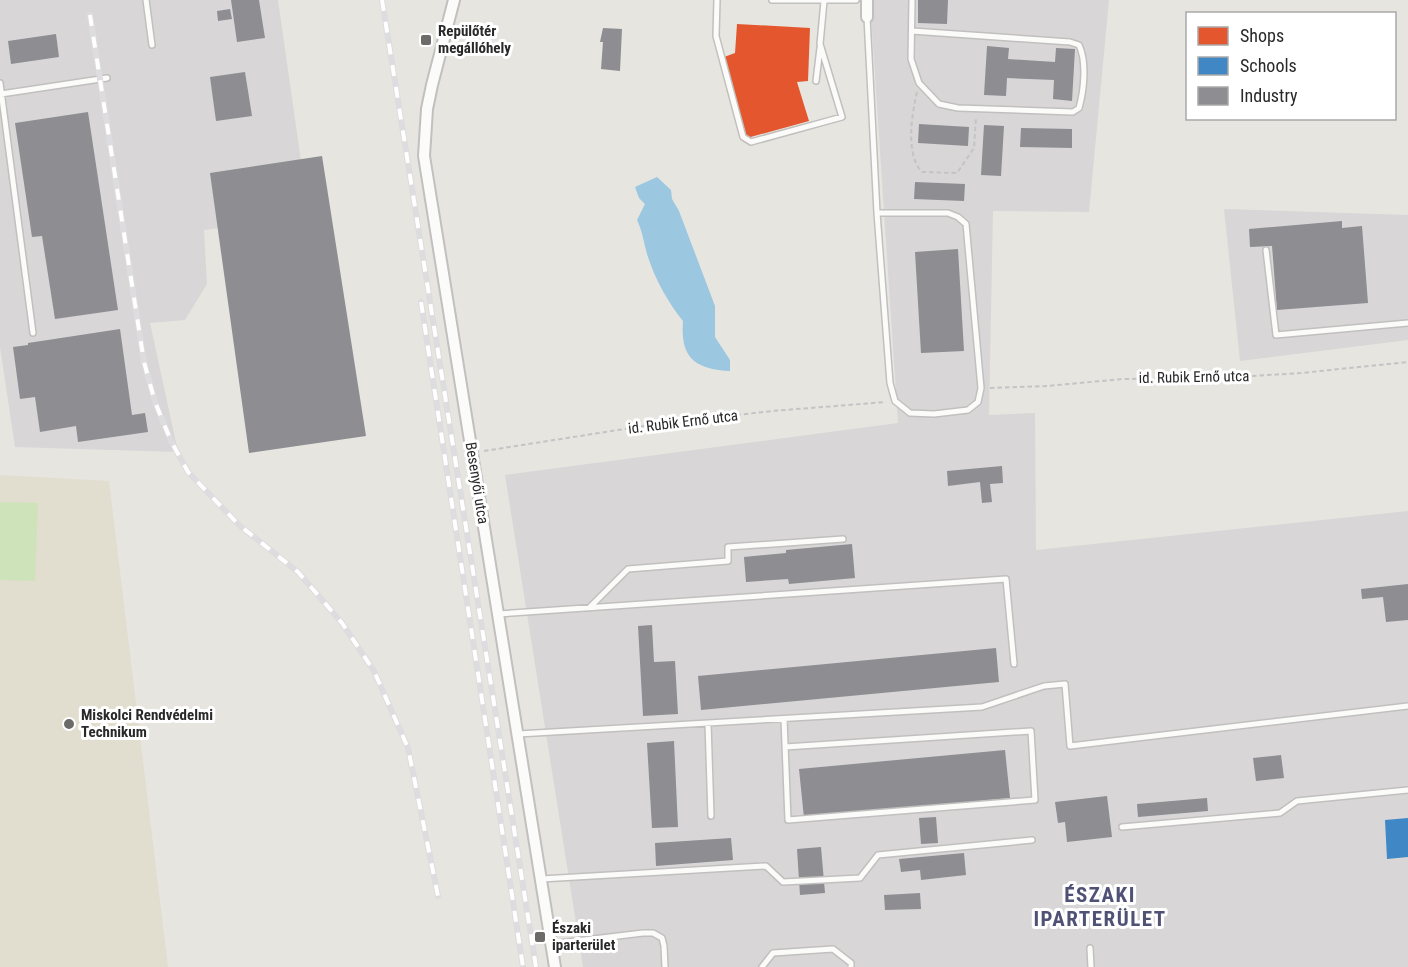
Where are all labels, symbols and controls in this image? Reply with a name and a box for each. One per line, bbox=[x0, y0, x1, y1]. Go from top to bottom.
legend bbox=[1186, 12, 1396, 120]
place label: Repülőtér megállóhely bbox=[438, 22, 511, 57]
text: Shops bbox=[1240, 25, 1284, 46]
marker: Repülőtér megállóhely bbox=[419, 33, 433, 47]
text: Schools bbox=[1240, 55, 1297, 76]
text: Industry bbox=[1240, 85, 1298, 106]
street label: id. Rubik Ernő utca bbox=[1139, 367, 1249, 387]
street label: id. Rubik Ernő utca bbox=[627, 406, 739, 438]
street label: Besenyői utca bbox=[462, 441, 492, 525]
place label: Miskolci Rendvédelmi Technikum bbox=[81, 706, 213, 741]
marker: Miskolci Rendvédelmi Technikum bbox=[62, 717, 76, 731]
district label: ÉSZAKI IPARTERÜLET bbox=[1033, 883, 1167, 931]
place label: Északi iparterület bbox=[552, 919, 616, 954]
marker: Északi iparterület bbox=[533, 930, 547, 944]

